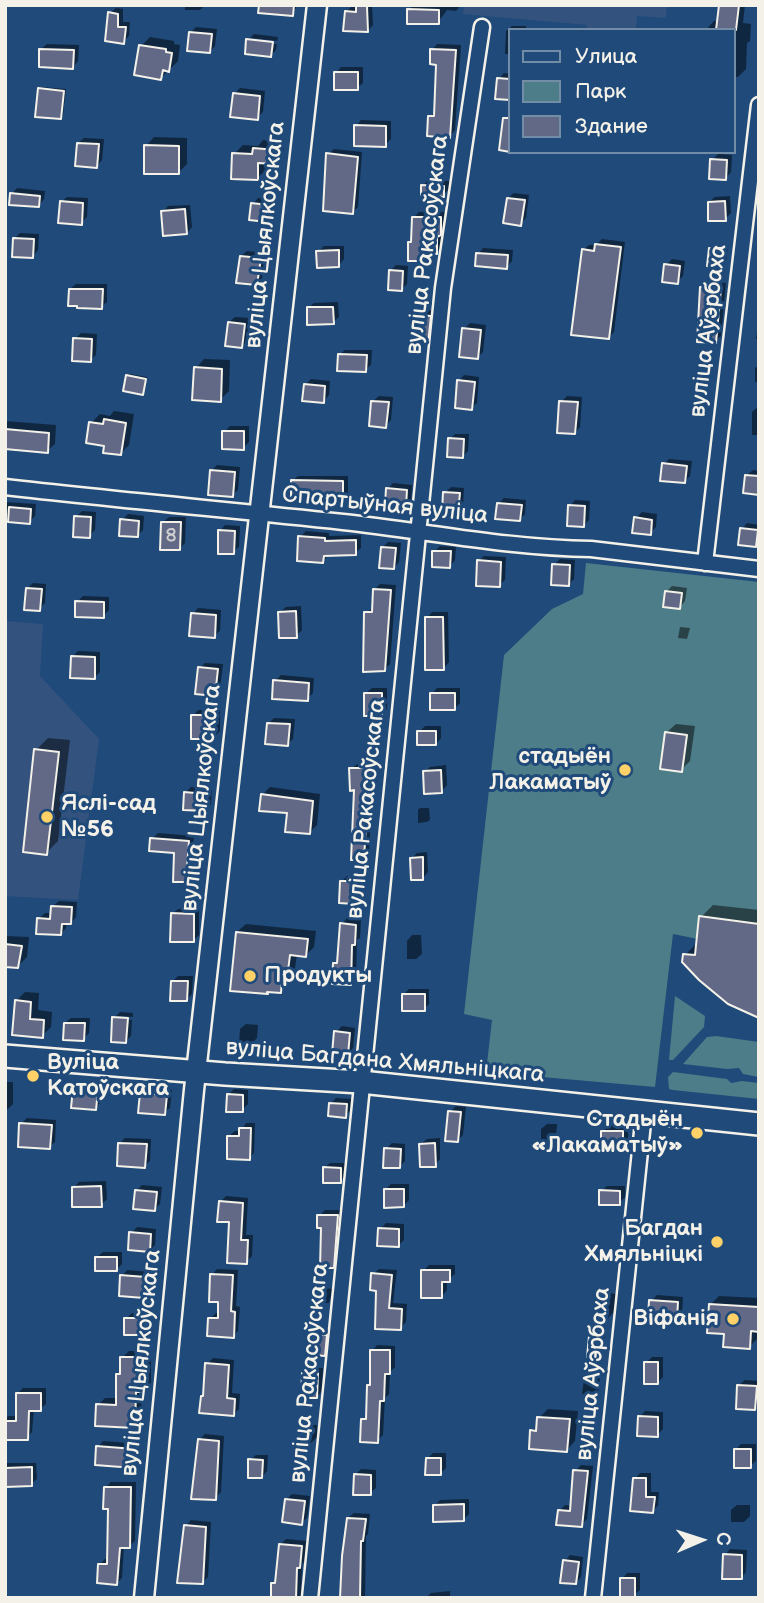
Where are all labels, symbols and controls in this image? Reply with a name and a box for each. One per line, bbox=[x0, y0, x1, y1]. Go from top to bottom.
legend bbox=[508, 28, 736, 154]
text: Улица bbox=[575, 44, 637, 69]
text: Парк bbox=[575, 79, 626, 104]
text: Здание bbox=[575, 114, 648, 139]
street label: вуліца Цыялкоўскага bbox=[240, 120, 292, 350]
street label: вуліца Ракасоўскага bbox=[401, 134, 455, 356]
street label: вуліца Аўэрбаха bbox=[685, 243, 733, 419]
street label: Спартыўная вуліца bbox=[281, 481, 489, 531]
house number: 8 bbox=[165, 525, 177, 547]
street label: вуліца Цыялкоўскага bbox=[176, 683, 228, 913]
street label: вуліца Ракасоўскага bbox=[342, 698, 392, 920]
place label: стадыён Лакаматыў bbox=[489, 743, 611, 797]
marker: стадыён Лакаматыў bbox=[617, 762, 633, 778]
place label: Яслі-сад №56 bbox=[61, 790, 156, 844]
marker: Яслі-сад №56 bbox=[39, 809, 55, 825]
place label: Продукты bbox=[264, 962, 372, 990]
marker: Продукты bbox=[242, 968, 258, 984]
street label: вуліца Багдана Хмяльніцкага bbox=[225, 1034, 545, 1090]
place label: Вуліца Катоўскага bbox=[47, 1049, 169, 1103]
marker: Вуліца Катоўскага bbox=[25, 1068, 41, 1084]
place label: Стадыён «Лакаматыў» bbox=[531, 1106, 683, 1160]
marker: Стадыён «Лакаматыў» bbox=[689, 1125, 705, 1141]
place label: Багдан Хмяльніцкі bbox=[585, 1215, 703, 1269]
marker: Багдан Хмяльніцкі bbox=[709, 1234, 725, 1250]
street label: вуліца Цыялкоўскага bbox=[116, 1248, 168, 1478]
street label: вуліца Ракасоўскага bbox=[285, 1262, 335, 1484]
street label: вуліца Аўэрбаха bbox=[571, 1286, 617, 1462]
place label: Віфанія bbox=[633, 1305, 719, 1333]
marker: Віфанія bbox=[725, 1311, 741, 1327]
north arrow bbox=[666, 1505, 736, 1575]
text: С bbox=[711, 1532, 734, 1546]

